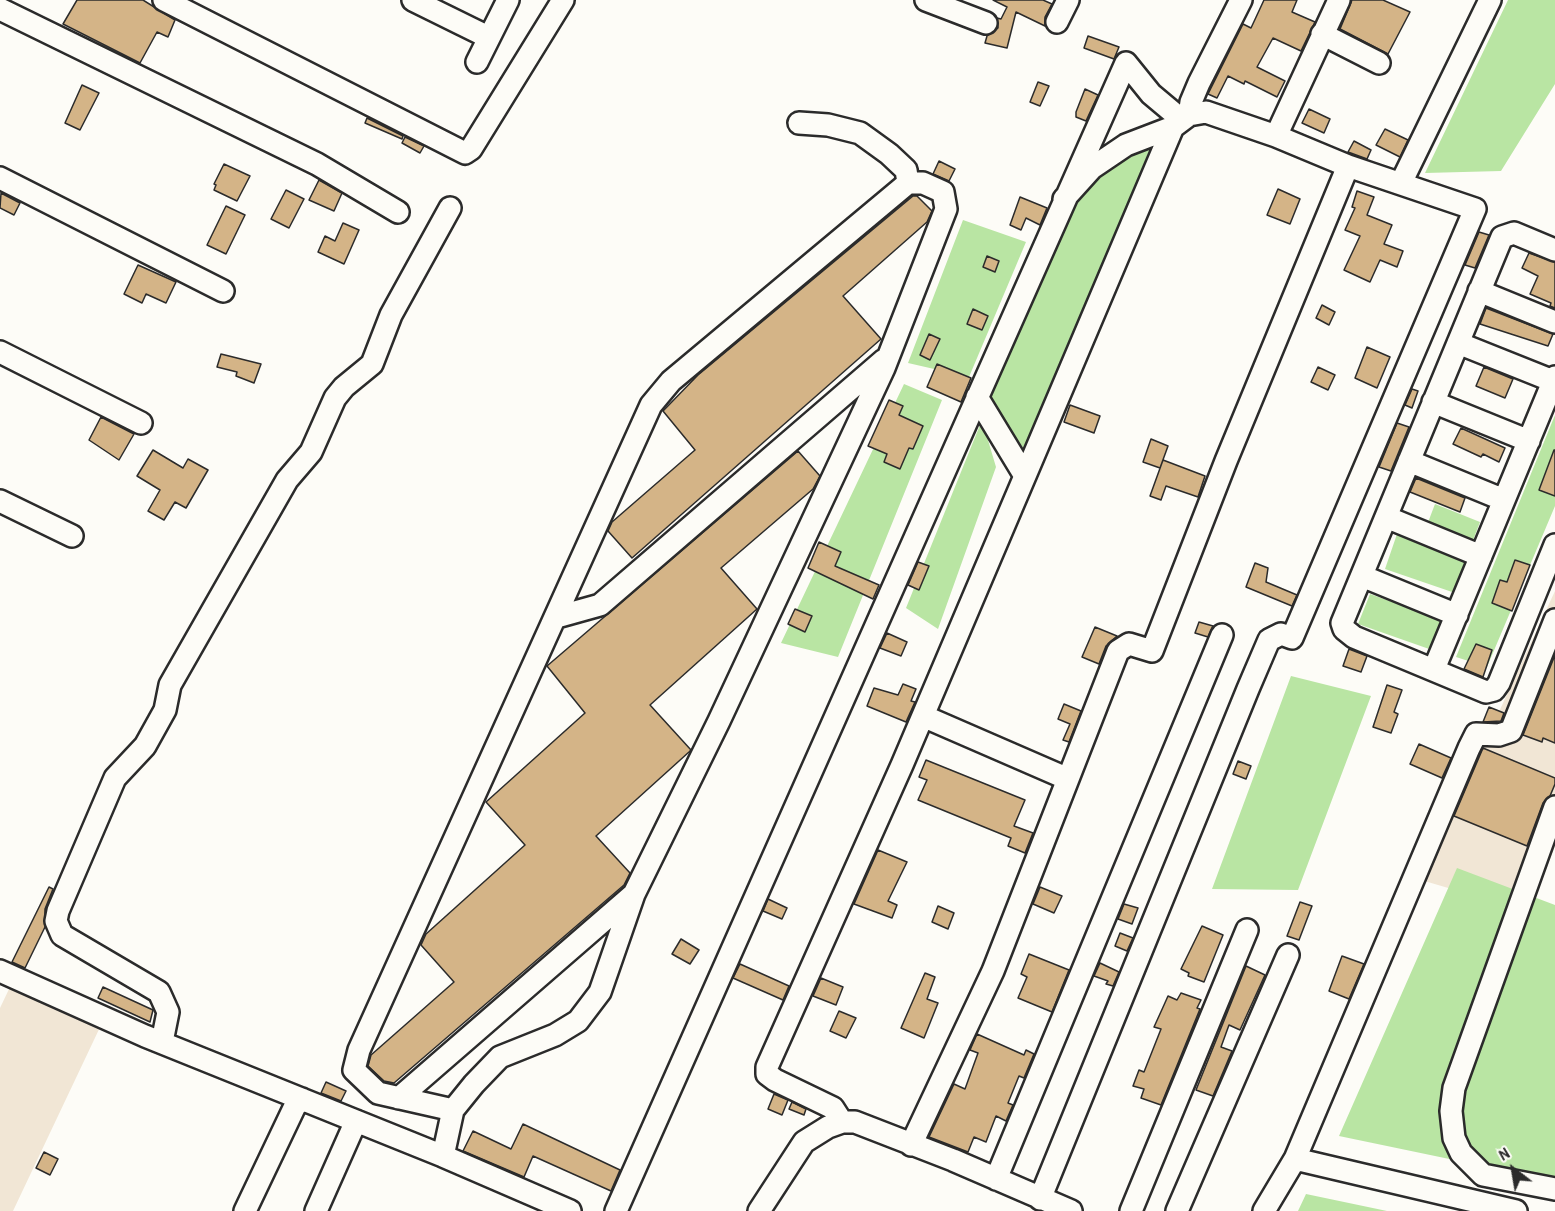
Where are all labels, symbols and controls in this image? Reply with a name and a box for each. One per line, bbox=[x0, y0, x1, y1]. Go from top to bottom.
north arrow bbox=[1483, 1139, 1543, 1199]
text: N bbox=[1494, 1142, 1513, 1165]

